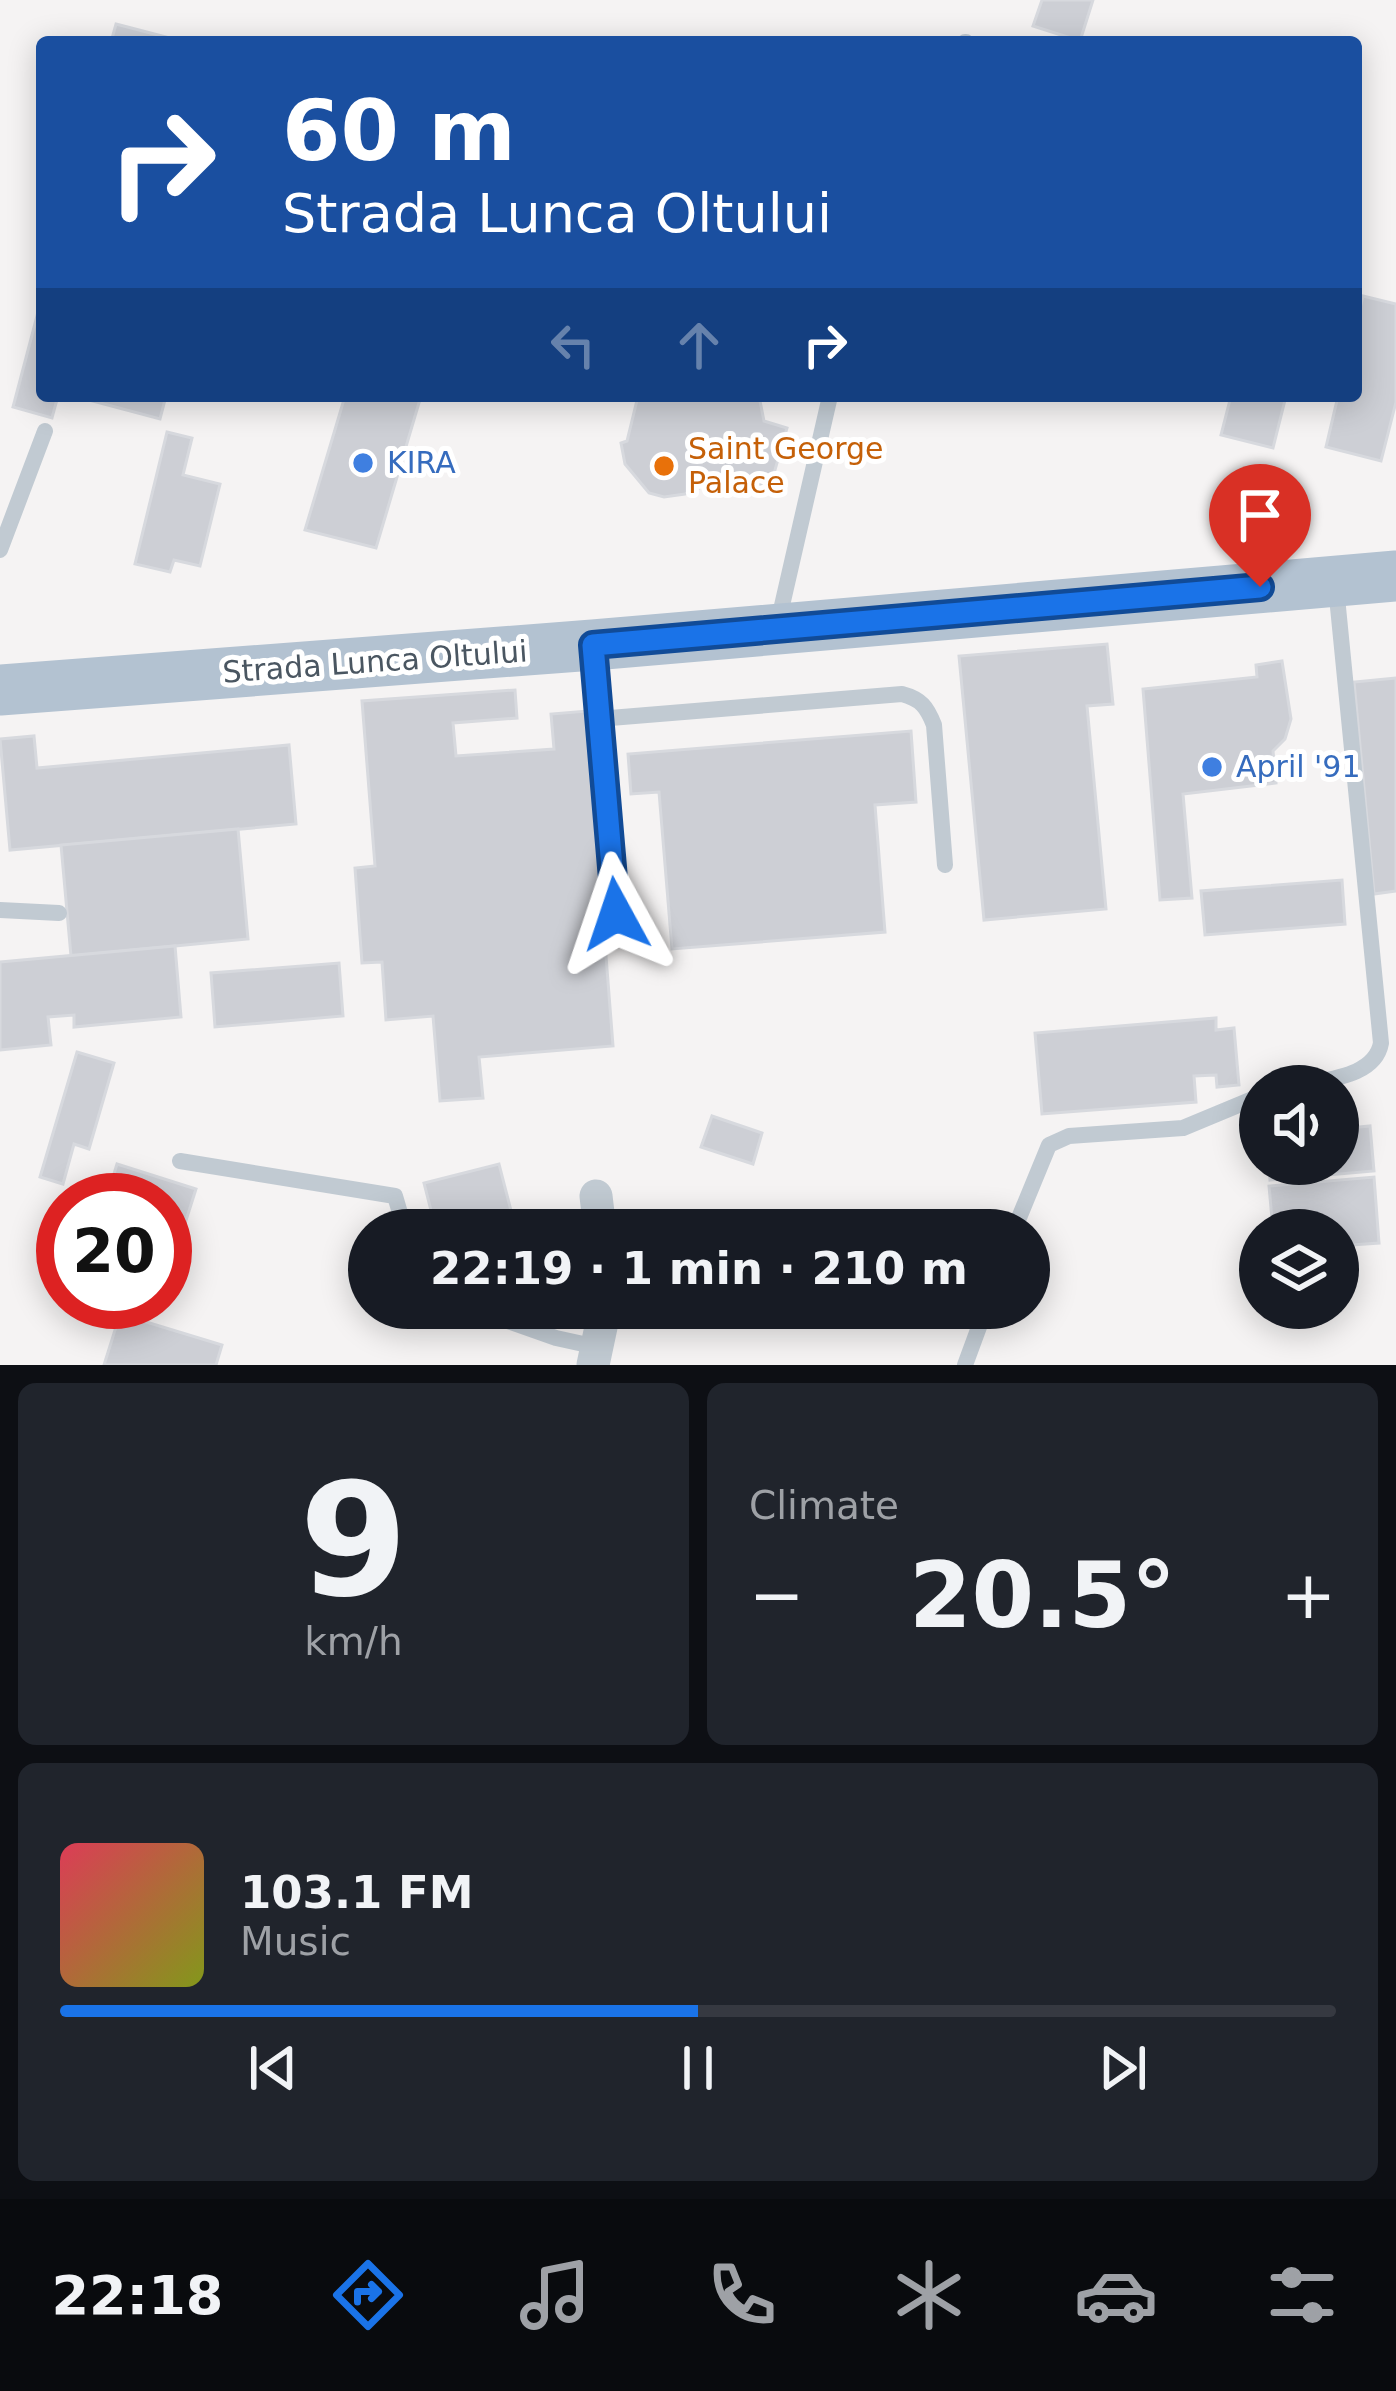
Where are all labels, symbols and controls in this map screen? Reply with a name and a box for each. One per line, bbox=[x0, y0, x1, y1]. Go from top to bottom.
text: 60 m bbox=[282, 82, 516, 180]
icon: right bbox=[84, 84, 240, 240]
text: Strada Lunca Oltului bbox=[282, 182, 832, 245]
icon: left bbox=[540, 312, 606, 378]
icon: ahead bbox=[666, 312, 732, 378]
icon: right bbox=[792, 312, 858, 378]
place label: Saint George Palace bbox=[688, 431, 883, 500]
place label: KIRA bbox=[387, 445, 456, 480]
marker: KIRA bbox=[350, 450, 376, 476]
marker: Saint George Palace bbox=[651, 453, 677, 479]
pin bbox=[1209, 464, 1311, 587]
icon: arrive bbox=[1227, 482, 1293, 548]
street label: Strada Lunca Oltului bbox=[221, 633, 529, 690]
place label: April '91 bbox=[1236, 749, 1361, 784]
marker: April '91 bbox=[1199, 754, 1225, 780]
position arrow bbox=[553, 851, 679, 977]
map controls bbox=[1239, 1065, 1359, 1329]
button: sound bbox=[1239, 1065, 1359, 1185]
speed limit sign: 20 bbox=[36, 1173, 192, 1329]
button: layers bbox=[1239, 1209, 1359, 1329]
text: 22:19 · 1 min · 210 m bbox=[430, 1242, 968, 1295]
text: 9 bbox=[299, 1450, 408, 1632]
text: Climate bbox=[749, 1483, 899, 1528]
text: 20.5° bbox=[909, 1543, 1176, 1648]
text: − bbox=[749, 1557, 804, 1634]
text: + bbox=[1281, 1557, 1336, 1634]
text: km/h bbox=[304, 1619, 403, 1664]
text: 103.1 FM bbox=[240, 1866, 474, 1919]
text: Music bbox=[240, 1919, 351, 1964]
icon: previous bbox=[240, 2035, 306, 2101]
icon: pause bbox=[665, 2035, 731, 2101]
icon: next bbox=[1090, 2035, 1156, 2101]
icon: directions bbox=[326, 2253, 410, 2337]
icon: music bbox=[513, 2253, 597, 2337]
icon: phone bbox=[700, 2253, 784, 2337]
icon: climate bbox=[887, 2253, 971, 2337]
icon: car bbox=[1074, 2253, 1158, 2337]
icon: filters bbox=[1260, 2253, 1344, 2337]
text: 22:18 bbox=[51, 2264, 223, 2327]

